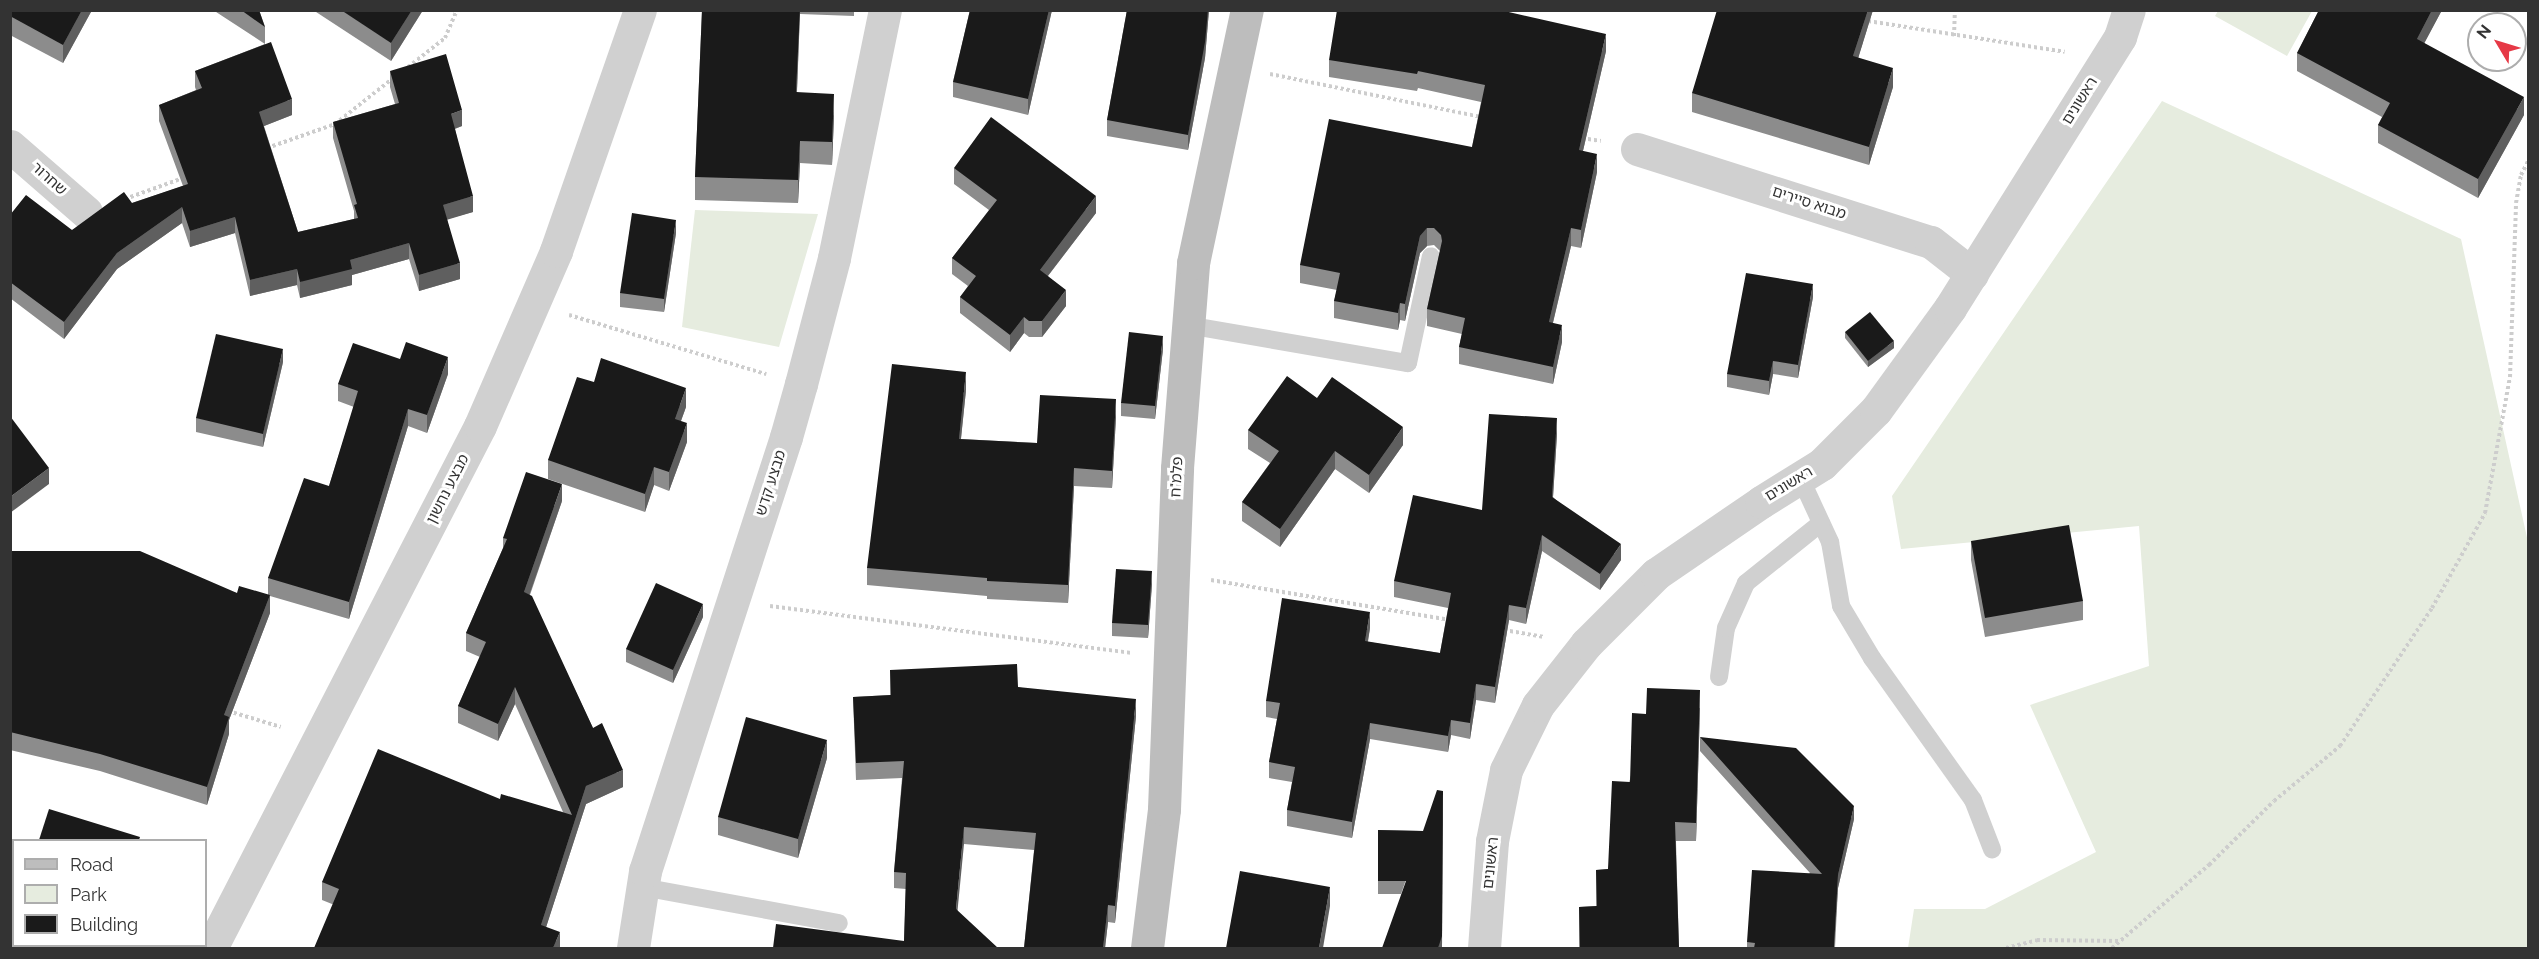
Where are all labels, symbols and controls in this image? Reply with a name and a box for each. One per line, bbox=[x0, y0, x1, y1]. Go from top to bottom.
north arrow bbox=[2467, 12, 2527, 72]
text: N bbox=[2473, 21, 2495, 43]
street label: ראשונים bbox=[2059, 74, 2101, 128]
street label: שחרור bbox=[28, 159, 70, 199]
street label: מבוא סיירים bbox=[1770, 183, 1848, 223]
street label: מבצע קדש bbox=[752, 448, 790, 518]
street label: מבצע נחשון bbox=[423, 451, 473, 527]
street label: פלמ"ח bbox=[1167, 456, 1187, 498]
street label: ראשונים bbox=[1762, 463, 1816, 505]
street label: ראשונים bbox=[1479, 836, 1503, 890]
legend bbox=[12, 839, 207, 947]
text: Road bbox=[70, 854, 113, 875]
text: Park bbox=[70, 884, 107, 905]
text: Building bbox=[70, 914, 138, 935]

